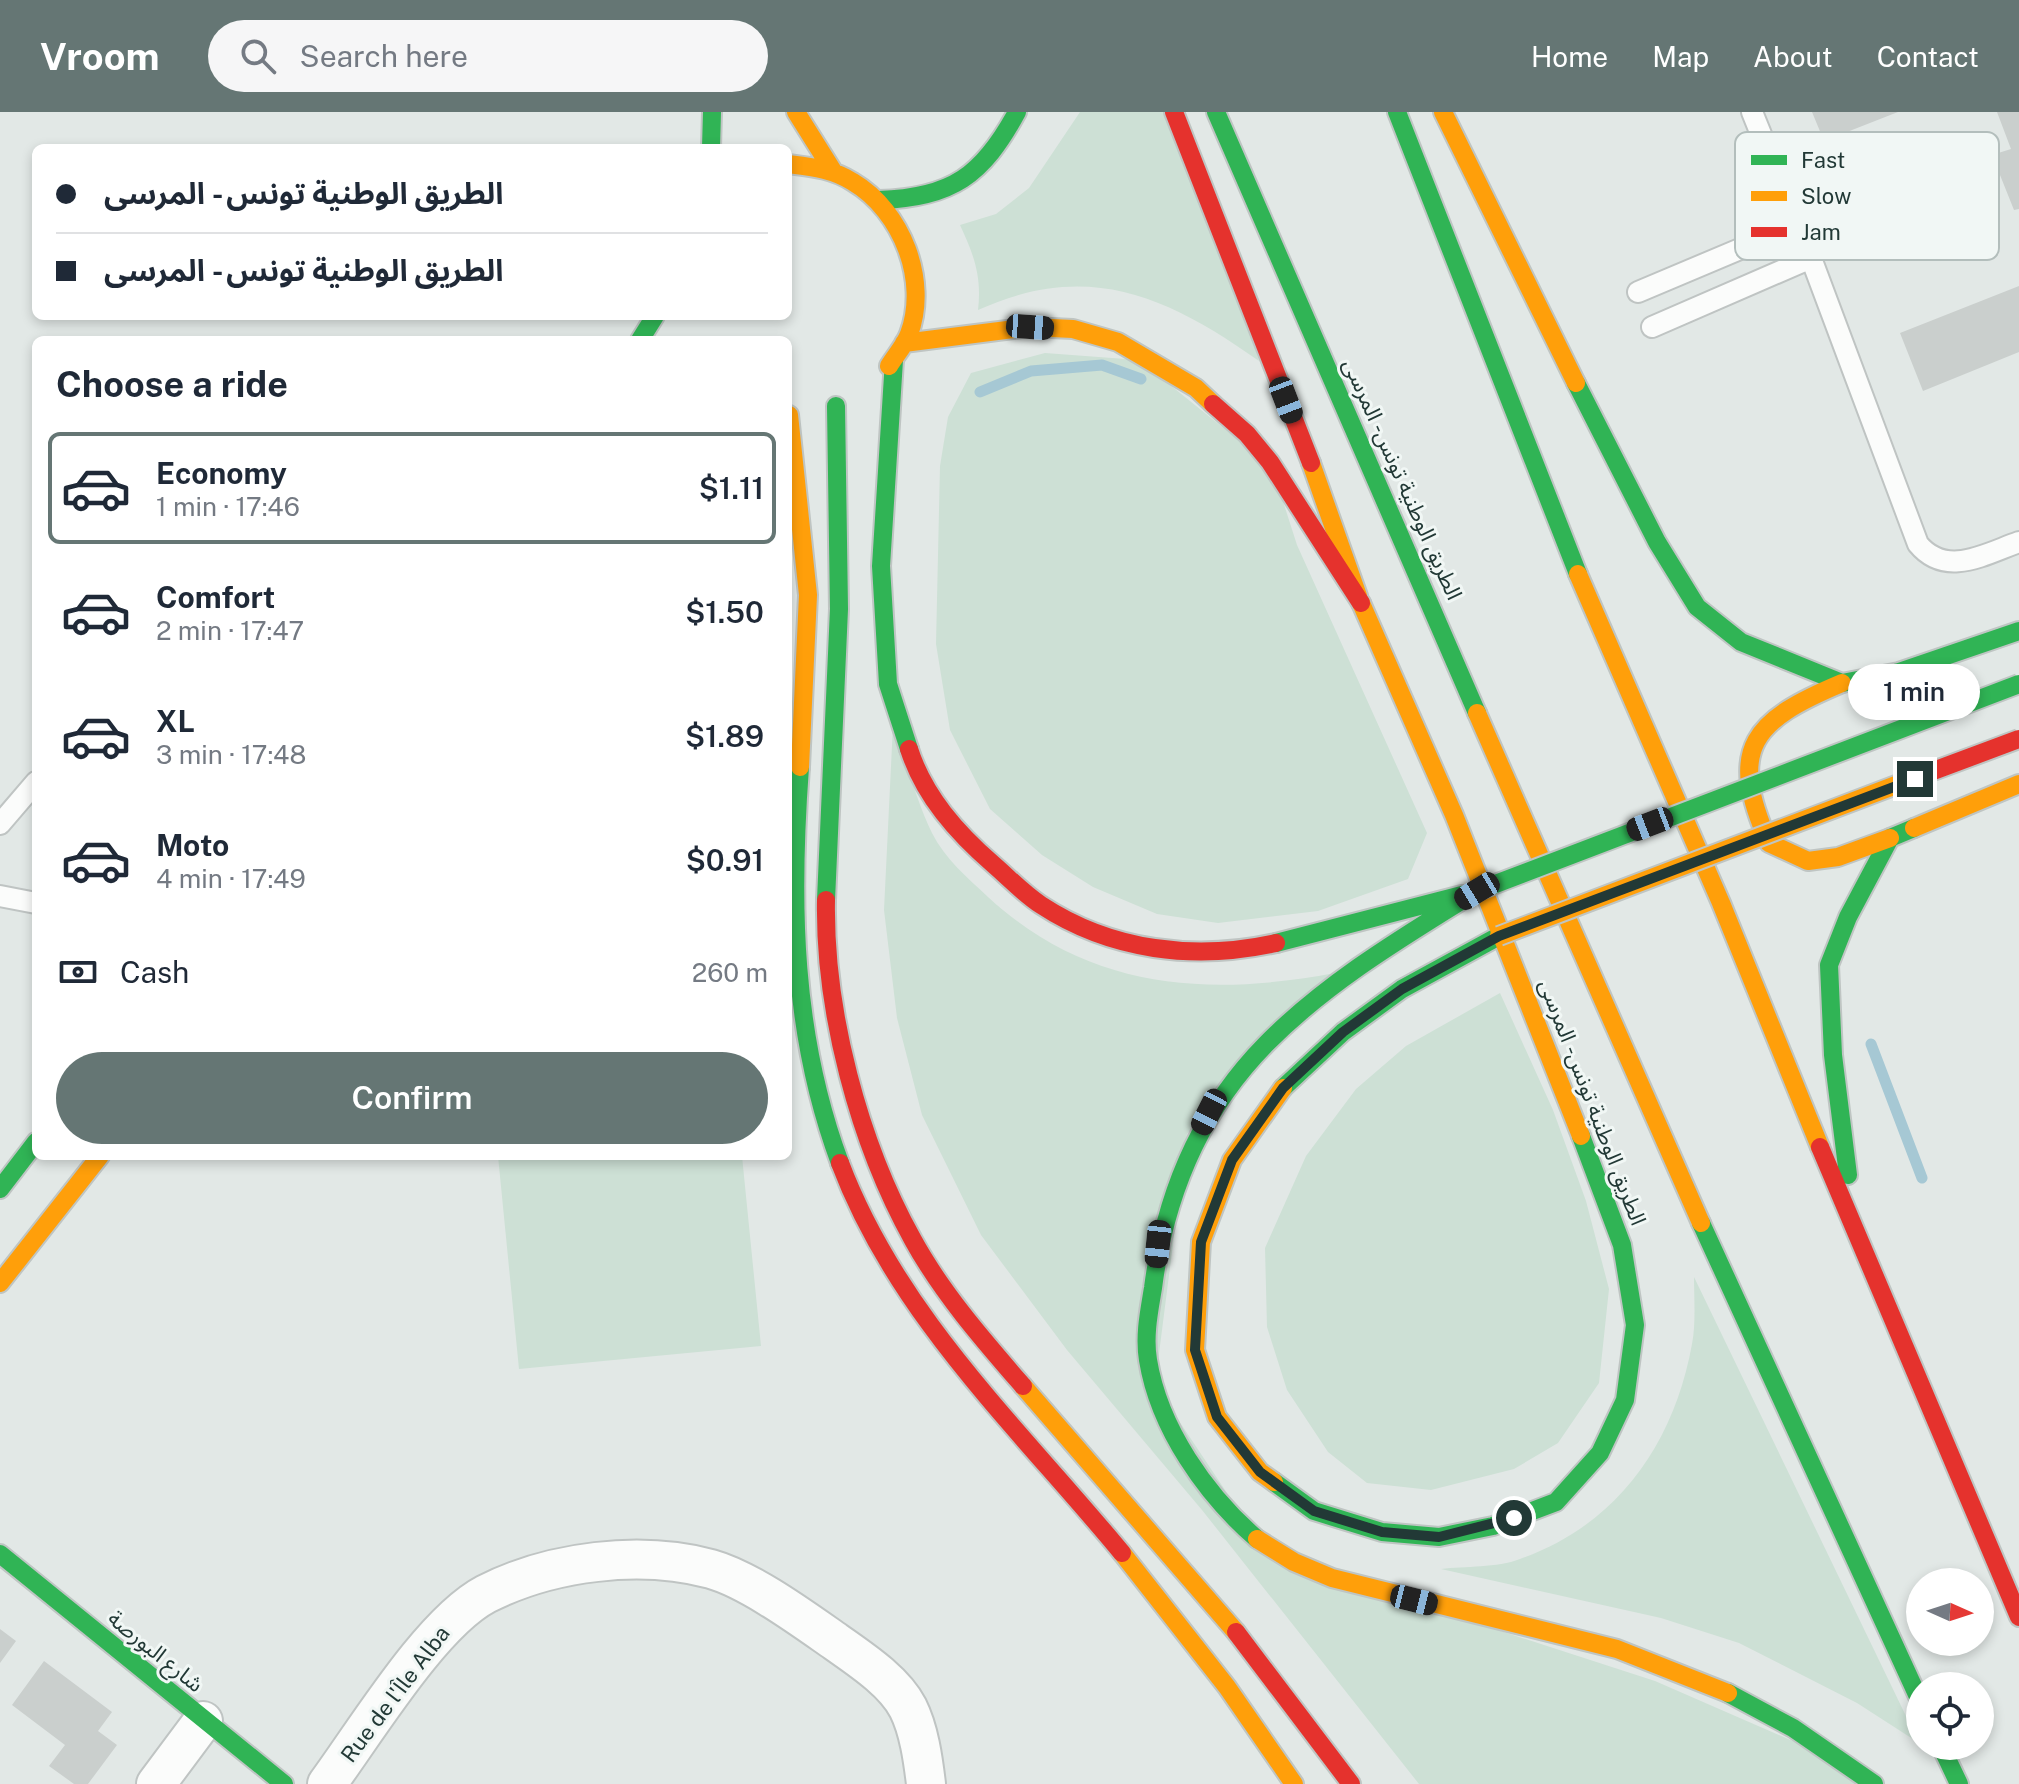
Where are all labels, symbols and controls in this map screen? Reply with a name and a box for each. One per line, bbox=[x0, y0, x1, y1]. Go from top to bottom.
search box bbox=[208, 20, 768, 92]
text: Vroom bbox=[40, 34, 160, 79]
icon: search bbox=[236, 34, 280, 78]
text: Search here bbox=[300, 38, 468, 74]
text: Home bbox=[1531, 40, 1608, 73]
text: Map bbox=[1652, 40, 1709, 73]
text: About bbox=[1753, 40, 1833, 73]
text: Contact bbox=[1877, 40, 1979, 73]
legend bbox=[1735, 132, 1999, 260]
text: Fast bbox=[1801, 147, 1845, 173]
text: الطريق الوطنية تونس - المرسى bbox=[104, 175, 503, 211]
text: Slow bbox=[1801, 183, 1851, 209]
text: Jam bbox=[1801, 219, 1841, 245]
text: الطريق الوطنية تونس - المرسى bbox=[104, 252, 503, 288]
car bbox=[1005, 313, 1055, 341]
street label: الطريق الوطنية تونس - المرسى bbox=[1337, 354, 1468, 604]
text: Choose a ride bbox=[56, 363, 288, 405]
car bbox=[1266, 373, 1306, 427]
icon: car bbox=[60, 452, 132, 524]
text: Economy bbox=[156, 455, 287, 491]
text: $1.11 bbox=[699, 470, 764, 506]
text: 1 min · 17:46 bbox=[156, 491, 300, 522]
icon: car bbox=[60, 576, 132, 648]
text: Comfort bbox=[156, 579, 275, 615]
text: $1.50 bbox=[685, 594, 764, 630]
text: 2 min · 17:47 bbox=[156, 615, 304, 646]
callout: 1 min bbox=[1849, 663, 1981, 719]
text: 1 min bbox=[1883, 676, 1945, 707]
icon: car bbox=[60, 700, 132, 772]
text: XL bbox=[156, 703, 195, 739]
text: $1.89 bbox=[685, 718, 764, 754]
text: 3 min · 17:48 bbox=[156, 739, 306, 770]
route end bbox=[1897, 761, 1933, 797]
car bbox=[1623, 804, 1677, 844]
icon: car bbox=[60, 824, 132, 896]
text: Moto bbox=[156, 827, 229, 863]
text: $0.91 bbox=[686, 842, 764, 878]
text: 4 min · 17:49 bbox=[156, 863, 306, 894]
car bbox=[1450, 868, 1504, 914]
icon: cash bbox=[56, 950, 100, 994]
text: Cash bbox=[120, 954, 189, 990]
text: 260 m bbox=[692, 957, 768, 988]
street label: الطريق الوطنية تونس - المرسى bbox=[1533, 975, 1652, 1229]
button: Confirm bbox=[56, 1052, 768, 1144]
car bbox=[1187, 1085, 1231, 1139]
car bbox=[1144, 1219, 1172, 1269]
route start bbox=[1496, 1500, 1532, 1536]
north arrow bbox=[1906, 1568, 1994, 1656]
map controls bbox=[1906, 1568, 1994, 1760]
car bbox=[1388, 1583, 1440, 1617]
street label: شارع البورصة bbox=[101, 1605, 209, 1700]
street label: Rue de l'Île Alba bbox=[335, 1621, 455, 1767]
button: locate bbox=[1906, 1672, 1994, 1760]

